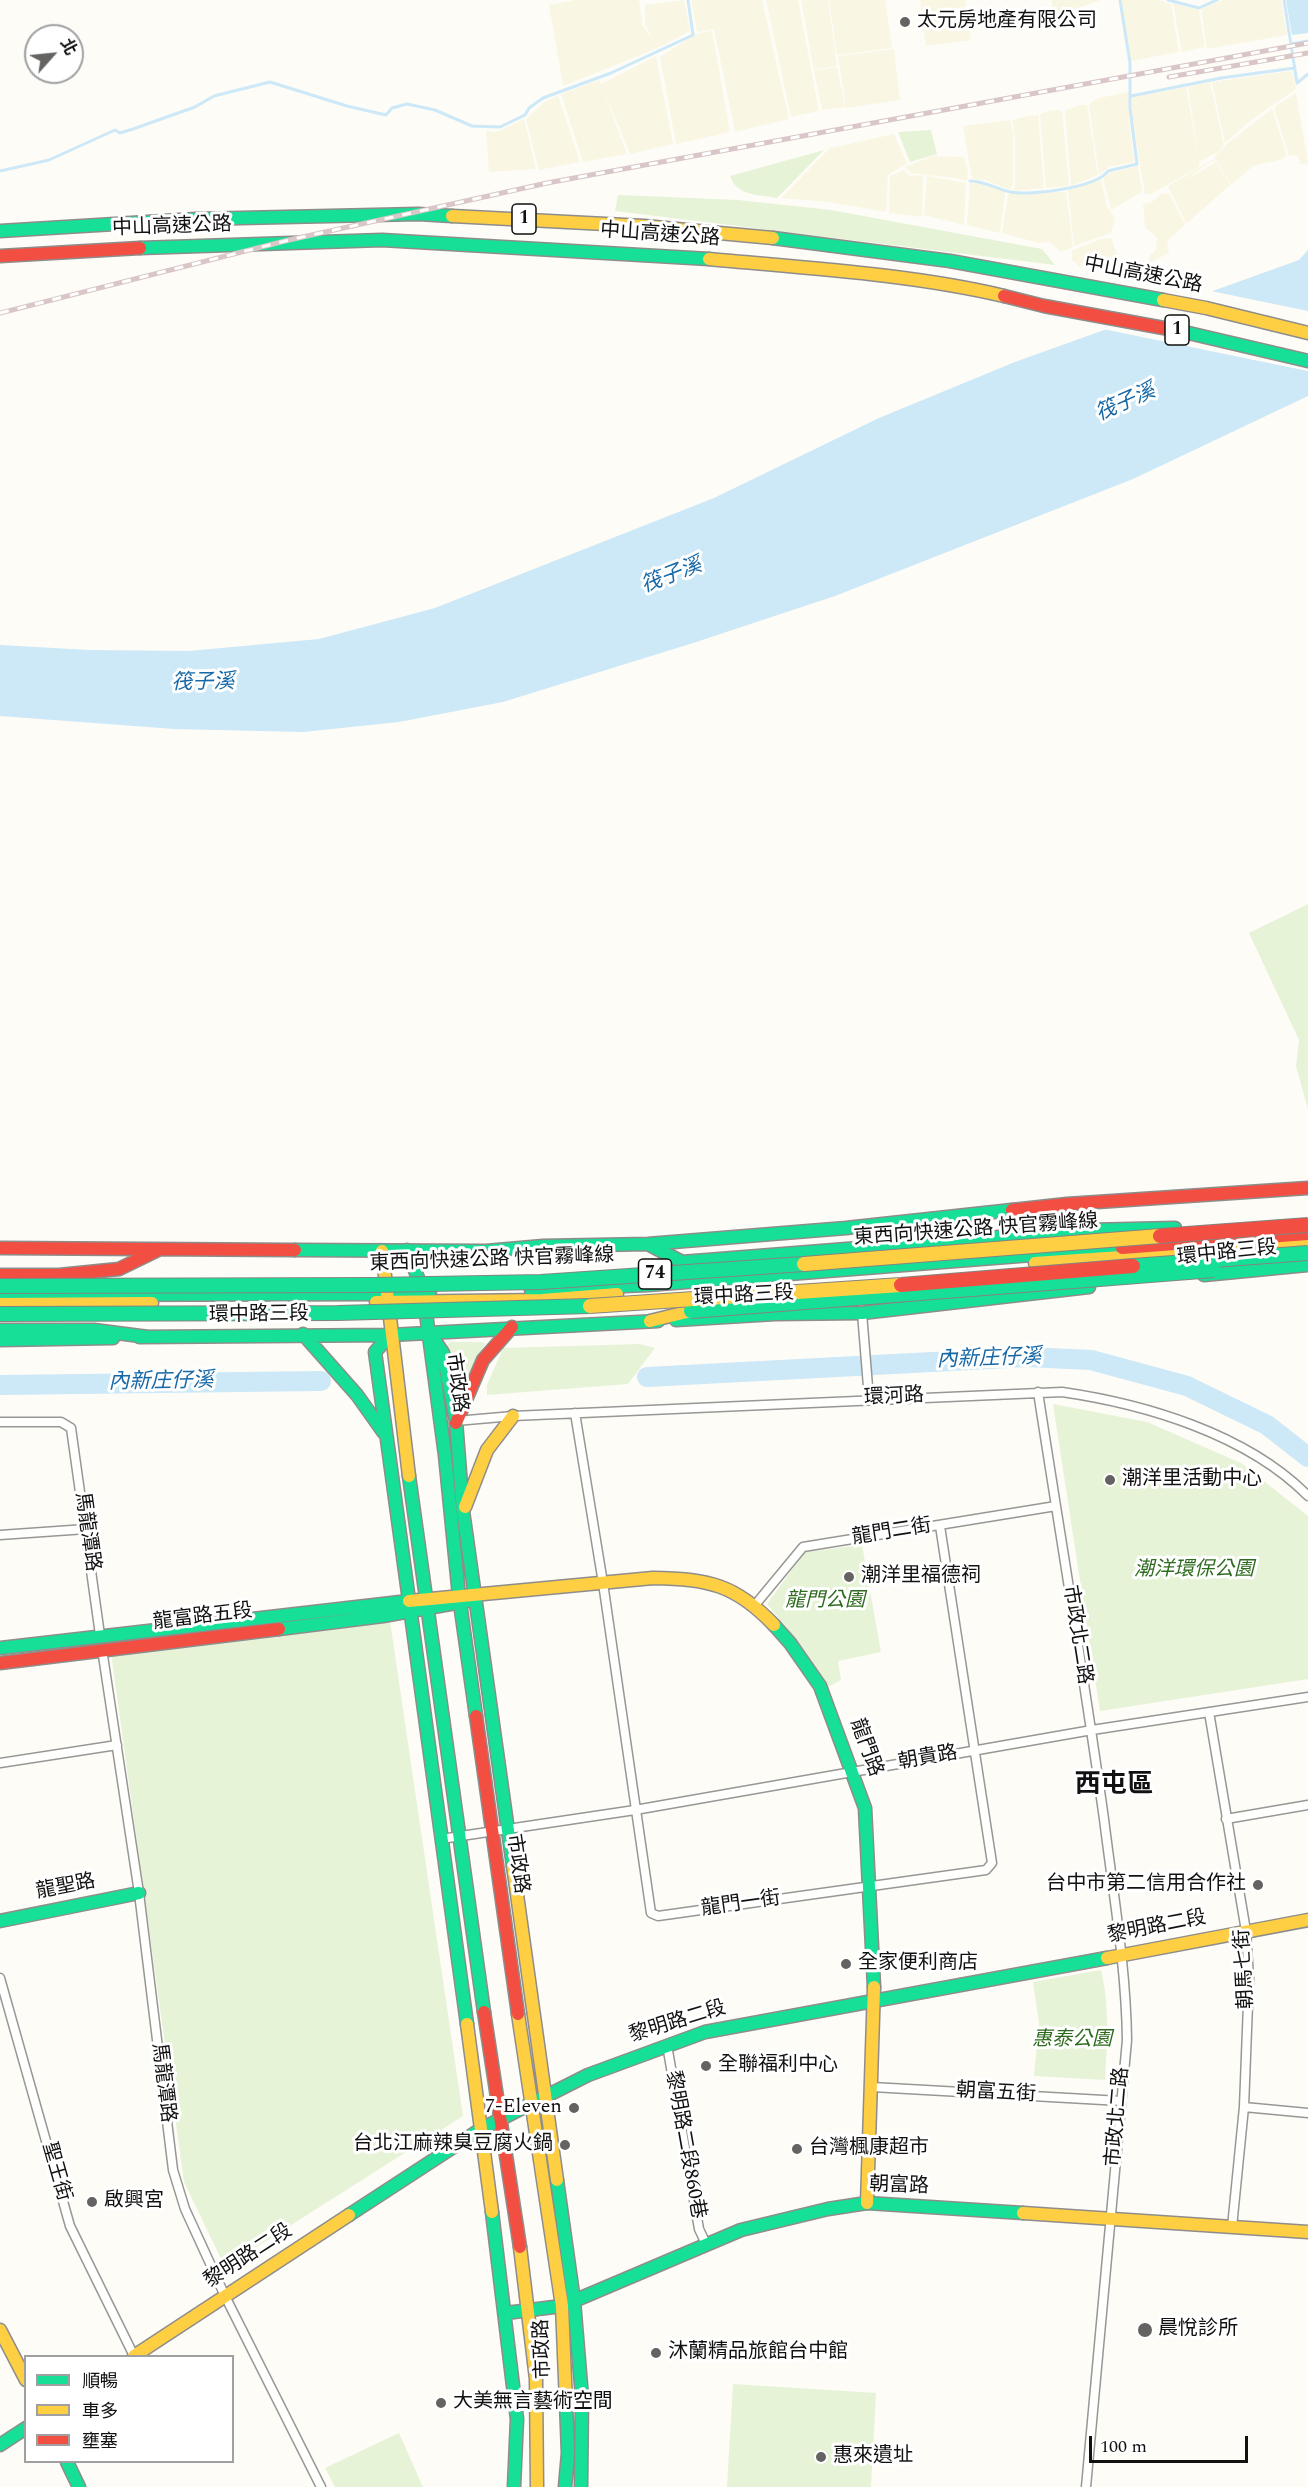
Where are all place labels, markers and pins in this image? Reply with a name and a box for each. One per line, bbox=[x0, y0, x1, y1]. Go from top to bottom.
place label: 太元房地產有限公司 bbox=[917, 10, 1097, 34]
marker: 太元房地產有限公司 bbox=[898, 15, 912, 29]
place label: 潮洋里活動中心 bbox=[1122, 1468, 1262, 1492]
marker: 潮洋里活動中心 bbox=[1103, 1473, 1117, 1487]
place label: 潮洋里福德祠 bbox=[861, 1565, 981, 1589]
marker: 潮洋里福德祠 bbox=[842, 1570, 856, 1584]
place label: 台中市第二信用合作社 bbox=[1046, 1873, 1246, 1897]
marker: 台中市第二信用合作社 bbox=[1251, 1878, 1265, 1892]
place label: 全家便利商店 bbox=[858, 1952, 978, 1976]
marker: 全家便利商店 bbox=[839, 1957, 853, 1971]
place label: 全聯福利中心 bbox=[718, 2054, 838, 2078]
marker: 全聯福利中心 bbox=[699, 2059, 713, 2073]
place label: 7-Eleven bbox=[485, 2096, 562, 2120]
marker: 7-Eleven bbox=[567, 2101, 581, 2115]
place label: 台北江麻辣臭豆腐火鍋 bbox=[353, 2133, 553, 2157]
place label: 台灣楓康超市 bbox=[809, 2137, 929, 2161]
marker: 台北江麻辣臭豆腐火鍋 bbox=[558, 2138, 572, 2152]
marker: 台灣楓康超市 bbox=[790, 2142, 804, 2156]
place label: 啟興宮 bbox=[104, 2190, 164, 2214]
marker: 啟興宮 bbox=[85, 2195, 99, 2209]
place label: 晨悅診所 bbox=[1158, 2318, 1238, 2342]
marker: 晨悅診所 bbox=[1136, 2321, 1154, 2339]
place label: 沐蘭精品旅館台中館 bbox=[668, 2341, 848, 2365]
marker: 沐蘭精品旅館台中館 bbox=[649, 2346, 663, 2360]
place label: 大美無言藝術空間 bbox=[453, 2391, 613, 2415]
marker: 大美無言藝術空間 bbox=[434, 2396, 448, 2410]
place label: 惠來遺址 bbox=[833, 2445, 913, 2469]
marker: 惠來遺址 bbox=[814, 2450, 828, 2464]

